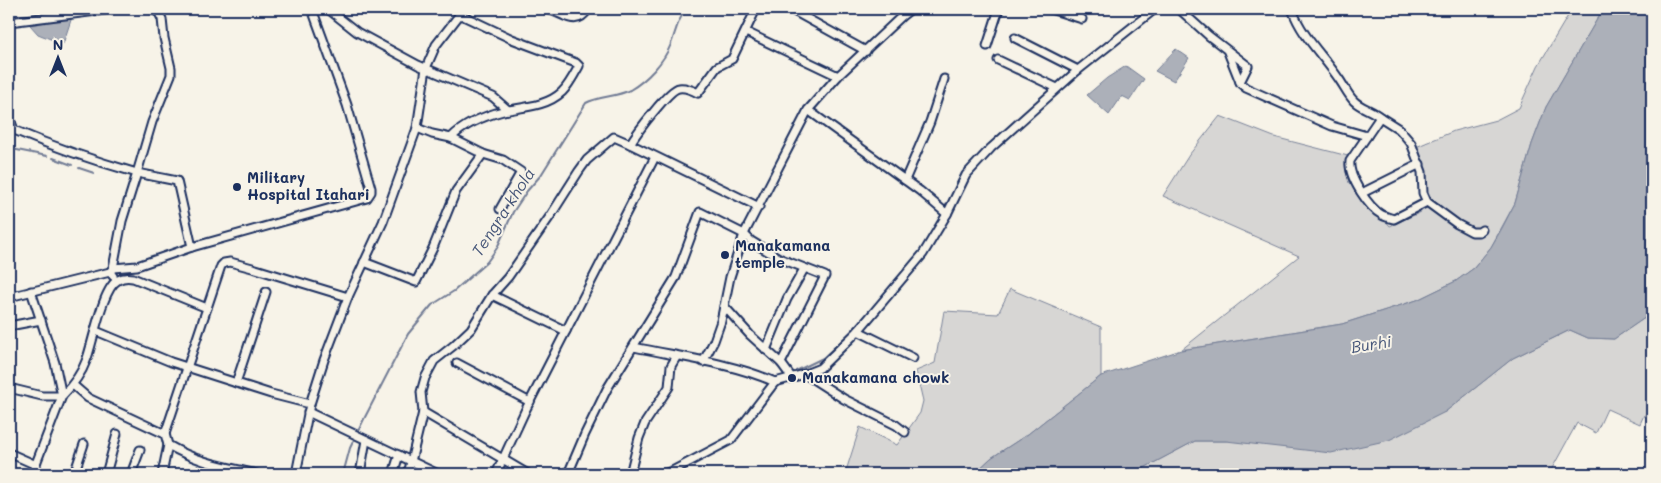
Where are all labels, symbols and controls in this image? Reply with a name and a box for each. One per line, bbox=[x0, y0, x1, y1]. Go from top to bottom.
north arrow bbox=[32, 32, 82, 82]
text: N bbox=[53, 35, 63, 54]
water label: Tengra khola bbox=[466, 164, 539, 260]
place label: Military Hospital Itahari bbox=[247, 167, 370, 204]
marker: Military Hospital Itahari bbox=[231, 181, 243, 193]
place label: Manakamana temple bbox=[735, 235, 830, 272]
marker: Manakamana temple bbox=[719, 249, 731, 261]
water label: Burhi bbox=[1349, 330, 1393, 357]
place label: Manakamana chowk bbox=[802, 367, 949, 387]
marker: Manakamana chowk bbox=[786, 372, 798, 384]

